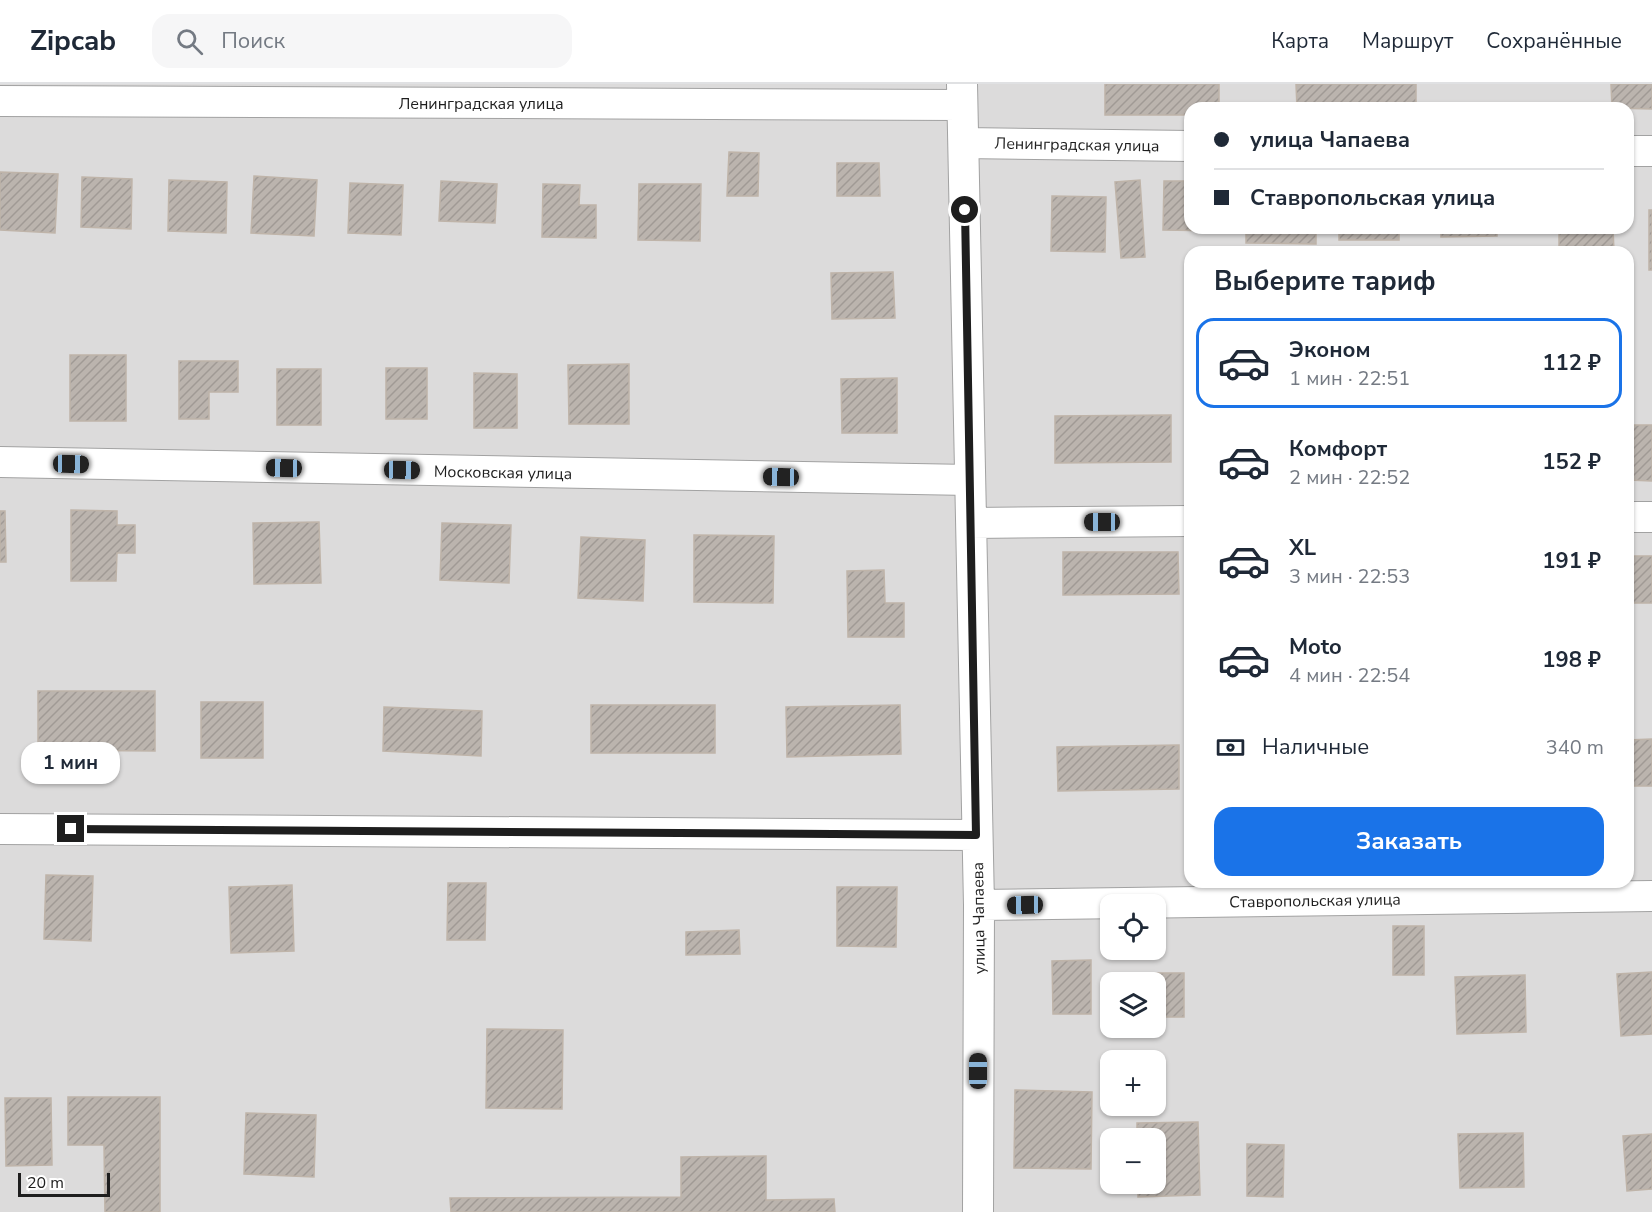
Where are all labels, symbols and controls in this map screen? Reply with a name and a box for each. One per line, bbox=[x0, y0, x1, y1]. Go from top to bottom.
search box bbox=[152, 14, 572, 68]
text: Zipcab bbox=[30, 22, 116, 60]
icon: search bbox=[173, 25, 206, 58]
text: Поиск bbox=[221, 26, 285, 56]
text: Карта bbox=[1271, 27, 1329, 55]
text: Маршрут bbox=[1362, 27, 1453, 55]
text: Сохранённые bbox=[1486, 27, 1622, 55]
street label: Ленинградская улица bbox=[398, 93, 564, 115]
text: улица Чапаева bbox=[1250, 125, 1410, 155]
street label: Ленинградская улица bbox=[994, 133, 1160, 157]
text: Ставропольская улица bbox=[1250, 183, 1495, 213]
route start bbox=[951, 196, 978, 223]
text: Выберите тариф bbox=[1214, 263, 1436, 300]
text: Эконом bbox=[1289, 335, 1371, 365]
icon: car bbox=[1217, 336, 1271, 390]
text: 112 ₽ bbox=[1542, 348, 1601, 378]
text: 1 мин · 22:51 bbox=[1289, 365, 1410, 392]
text: Комфорт bbox=[1289, 434, 1387, 464]
icon: car bbox=[1217, 435, 1271, 489]
text: 152 ₽ bbox=[1542, 447, 1601, 477]
car bbox=[53, 455, 89, 473]
car bbox=[266, 459, 302, 477]
car bbox=[384, 461, 420, 479]
street label: Московская улица bbox=[434, 461, 572, 485]
text: 2 мин · 22:52 bbox=[1289, 464, 1410, 491]
car bbox=[763, 468, 799, 486]
car bbox=[1084, 513, 1120, 531]
text: XL bbox=[1289, 533, 1316, 563]
icon: car bbox=[1217, 534, 1271, 588]
text: 191 ₽ bbox=[1542, 546, 1601, 576]
text: 3 мин · 22:53 bbox=[1289, 563, 1410, 590]
text: Moto bbox=[1289, 632, 1342, 662]
icon: car bbox=[1217, 633, 1271, 687]
text: 198 ₽ bbox=[1542, 645, 1601, 675]
text: 4 мин · 22:54 bbox=[1289, 662, 1410, 689]
icon: cash bbox=[1214, 731, 1247, 764]
text: Наличные bbox=[1262, 732, 1369, 762]
text: 340 m bbox=[1546, 734, 1604, 761]
callout: 1 мин bbox=[22, 742, 121, 784]
text: 1 мин bbox=[43, 749, 98, 776]
button: Заказать bbox=[1214, 807, 1604, 876]
route end bbox=[57, 815, 84, 842]
street label: улица Чапаева bbox=[967, 862, 991, 974]
street label: Ставропольская улица bbox=[1229, 889, 1401, 913]
map controls bbox=[1100, 894, 1166, 1194]
button: locate bbox=[1100, 894, 1166, 960]
car bbox=[1007, 896, 1043, 914]
button: layers bbox=[1100, 972, 1166, 1038]
button: + bbox=[1100, 1050, 1166, 1116]
car bbox=[969, 1053, 987, 1089]
button: − bbox=[1100, 1128, 1166, 1194]
scale bar bbox=[18, 1170, 110, 1198]
text: 20 m bbox=[27, 1172, 64, 1194]

